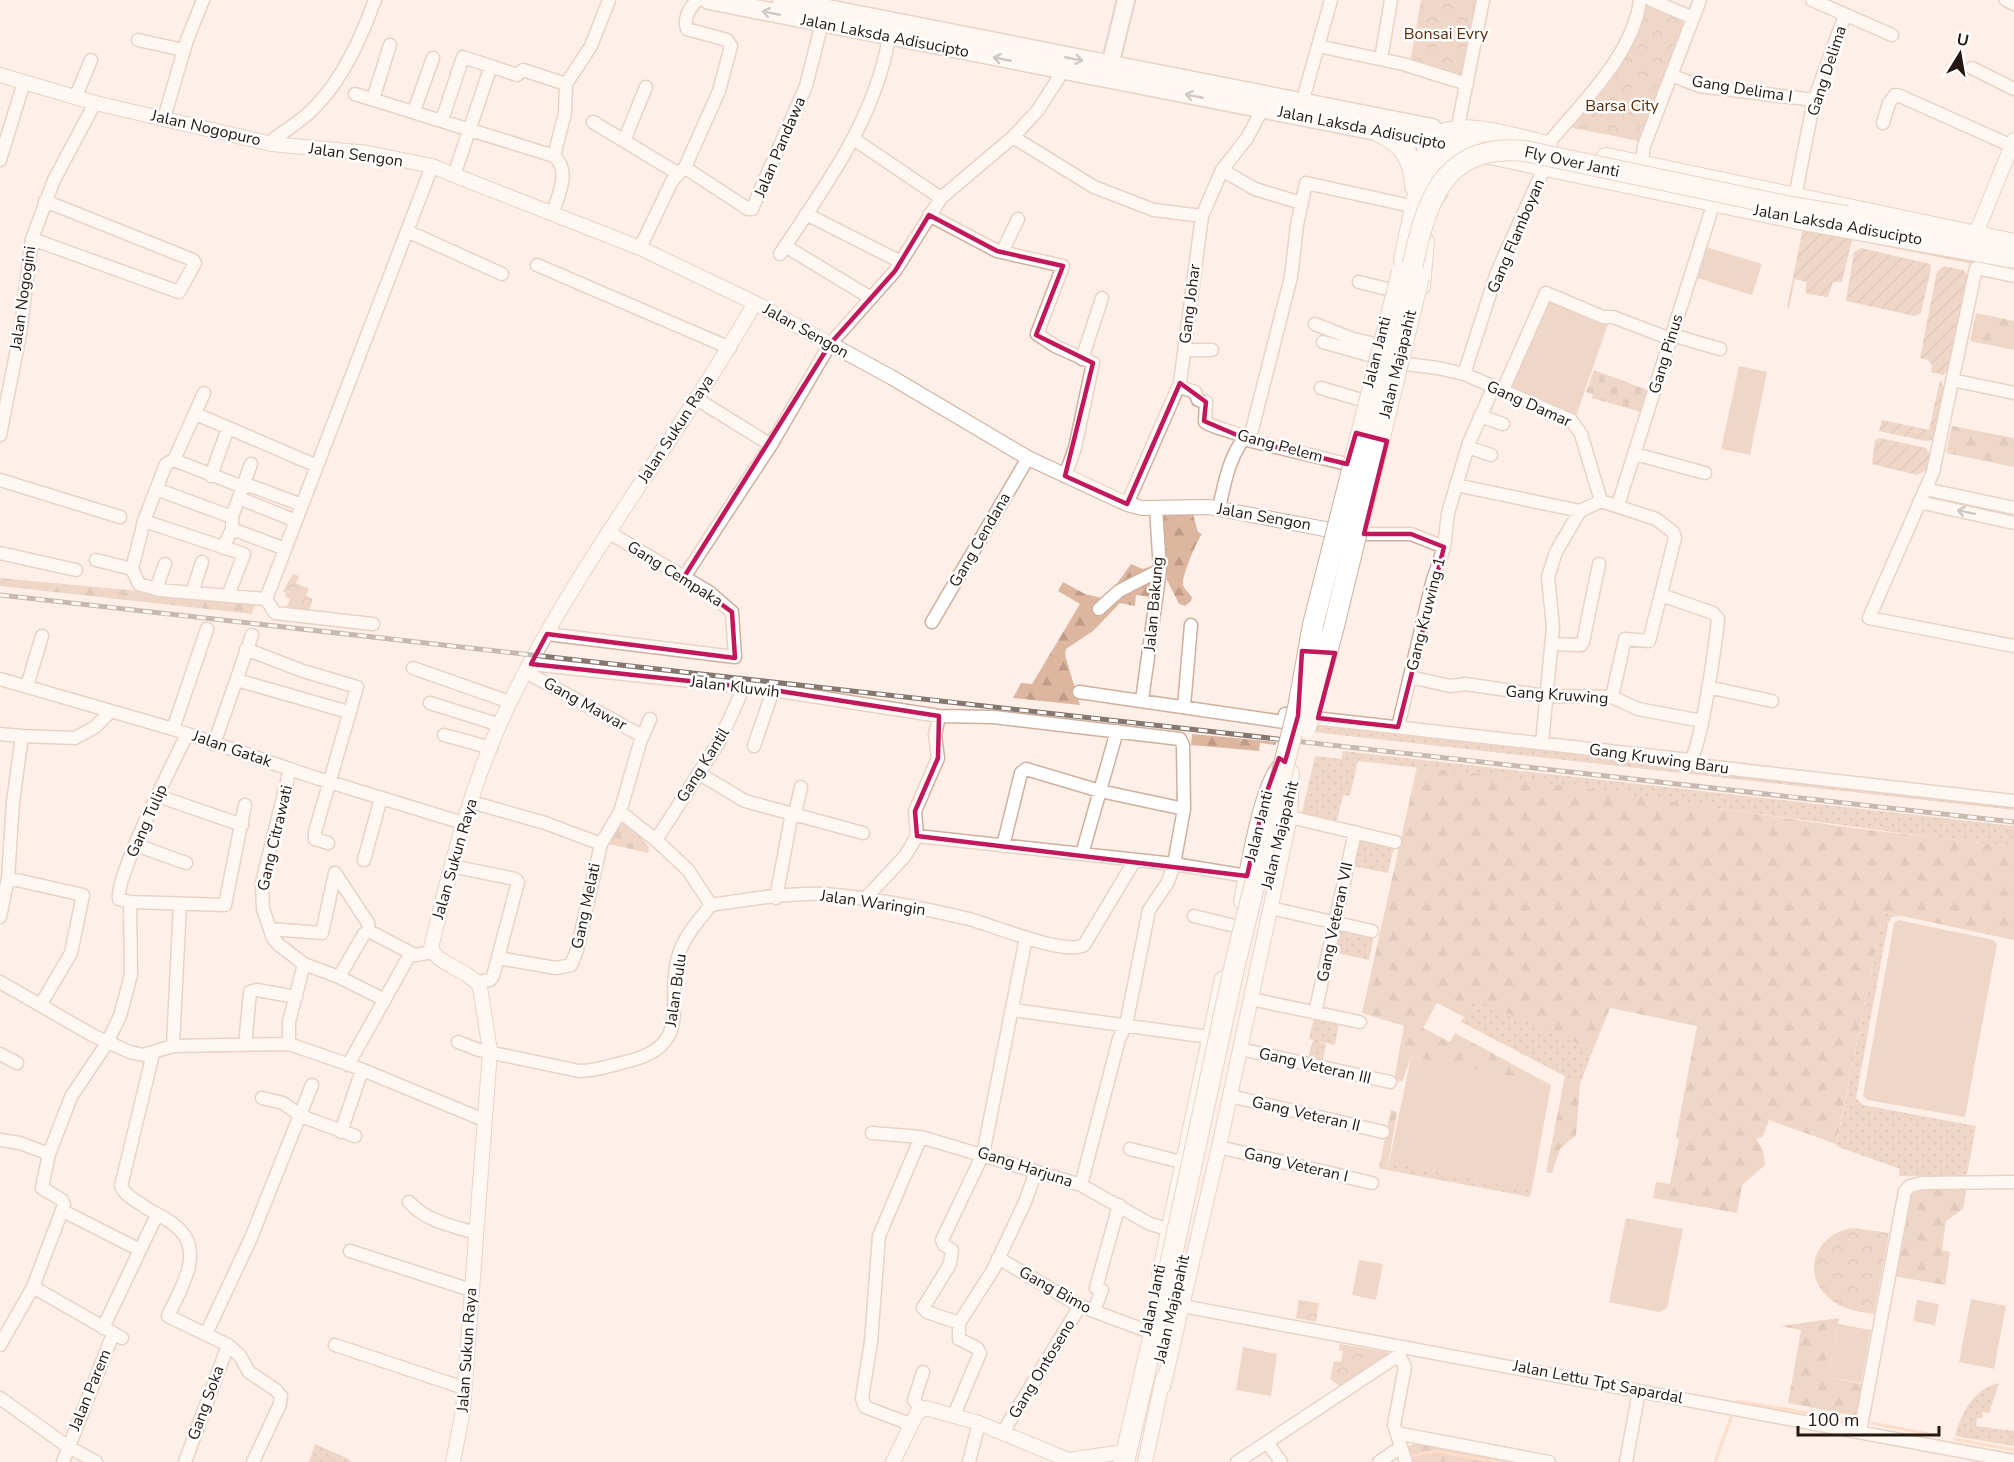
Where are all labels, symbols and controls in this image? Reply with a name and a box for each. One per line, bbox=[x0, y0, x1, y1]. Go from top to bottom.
one-way arrow bbox=[762, 7, 782, 18]
street label: Jalan Laksda Adisucipto bbox=[798, 9, 971, 63]
park label: Bonsai Evry bbox=[1404, 23, 1489, 45]
street label: Gang Delima bbox=[1802, 23, 1852, 119]
north arrow bbox=[1930, 24, 1990, 84]
text: U bbox=[1955, 28, 1971, 52]
one-way arrow bbox=[993, 53, 1013, 64]
one-way arrow bbox=[1064, 53, 1084, 64]
street label: Gang Delima I bbox=[1690, 70, 1794, 108]
one-way arrow bbox=[1184, 90, 1204, 101]
street label: Jalan Pandawa bbox=[749, 93, 811, 201]
park label: Barsa City bbox=[1585, 95, 1660, 117]
street label: Jalan Laksda Adisucipto bbox=[1275, 101, 1448, 155]
street label: Jalan Nogopuro bbox=[148, 104, 263, 151]
street label: Jalan Sengon bbox=[306, 137, 405, 172]
street label: Fly Over Janti bbox=[1523, 141, 1621, 183]
street label: Gang Flamboyan bbox=[1482, 176, 1550, 296]
street label: Jalan Laksda Adisucipto bbox=[1751, 199, 1924, 251]
street label: Jalan Nogogini bbox=[5, 244, 41, 353]
street label: Gang Johar bbox=[1174, 263, 1206, 345]
street label: Jalan Sengon bbox=[758, 298, 853, 364]
street label: Jalan Majapahit bbox=[1374, 307, 1422, 421]
street label: Gang Pinus bbox=[1643, 311, 1689, 397]
street label: Jalan Janti bbox=[1357, 314, 1396, 391]
street label: Jalan Sukun Raya bbox=[632, 371, 719, 488]
street label: Gang Damar bbox=[1483, 375, 1575, 433]
street label: Gang Pelem bbox=[1235, 424, 1325, 468]
street label: Gang Cendana bbox=[944, 489, 1016, 591]
street label: Jalan Sengon bbox=[1214, 498, 1313, 536]
one-way arrow bbox=[1957, 506, 1977, 517]
street label: Gang Cempaka bbox=[623, 536, 727, 612]
street label: Gang Kruwing 1 bbox=[1401, 555, 1451, 673]
street label: Jalan Bakung bbox=[1139, 556, 1169, 653]
street label: Jalan Kluwih bbox=[688, 670, 781, 703]
street label: Gang Mawar bbox=[539, 672, 631, 736]
street label: Gang Kruwing bbox=[1505, 680, 1609, 710]
street label: Gang Kantil bbox=[671, 723, 735, 807]
street label: Jalan Gatak bbox=[189, 725, 275, 773]
street label: Gang Kruwing Baru bbox=[1588, 738, 1730, 780]
street label: Jalan Majapahit bbox=[1256, 778, 1304, 892]
street label: Gang Tulip bbox=[121, 781, 173, 861]
street label: Gang Citrawati bbox=[252, 783, 298, 893]
street label: Jalan Janti bbox=[1239, 788, 1278, 865]
street label: Jalan Sukun Raya bbox=[427, 796, 483, 923]
street label: Gang Veteran VII bbox=[1312, 860, 1358, 984]
street label: Gang Melati bbox=[566, 861, 606, 951]
street label: Jalan Waringin bbox=[818, 885, 927, 921]
street label: Jalan Bulu bbox=[660, 952, 692, 1029]
street label: Gang Veteran III bbox=[1257, 1042, 1373, 1090]
street label: Gang Veteran II bbox=[1250, 1091, 1362, 1137]
street label: Gang Harjuna bbox=[974, 1141, 1076, 1193]
street label: Gang Veteran I bbox=[1242, 1142, 1350, 1188]
street label: Jalan Majapahit bbox=[1149, 1252, 1195, 1366]
street label: Gang Bimo bbox=[1015, 1261, 1095, 1319]
street label: Jalan Janti bbox=[1135, 1262, 1171, 1339]
street label: Jalan Sukun Raya bbox=[452, 1287, 482, 1414]
street label: Gang Ontoseno bbox=[1004, 1315, 1080, 1423]
street label: Jalan Parem bbox=[63, 1346, 116, 1435]
street label: Jalan Lettu Tpt Sapardal bbox=[1510, 1355, 1685, 1409]
street label: Gang Soka bbox=[182, 1363, 230, 1443]
scale bar bbox=[1798, 1399, 1939, 1437]
text: 100 m bbox=[1807, 1408, 1859, 1432]

